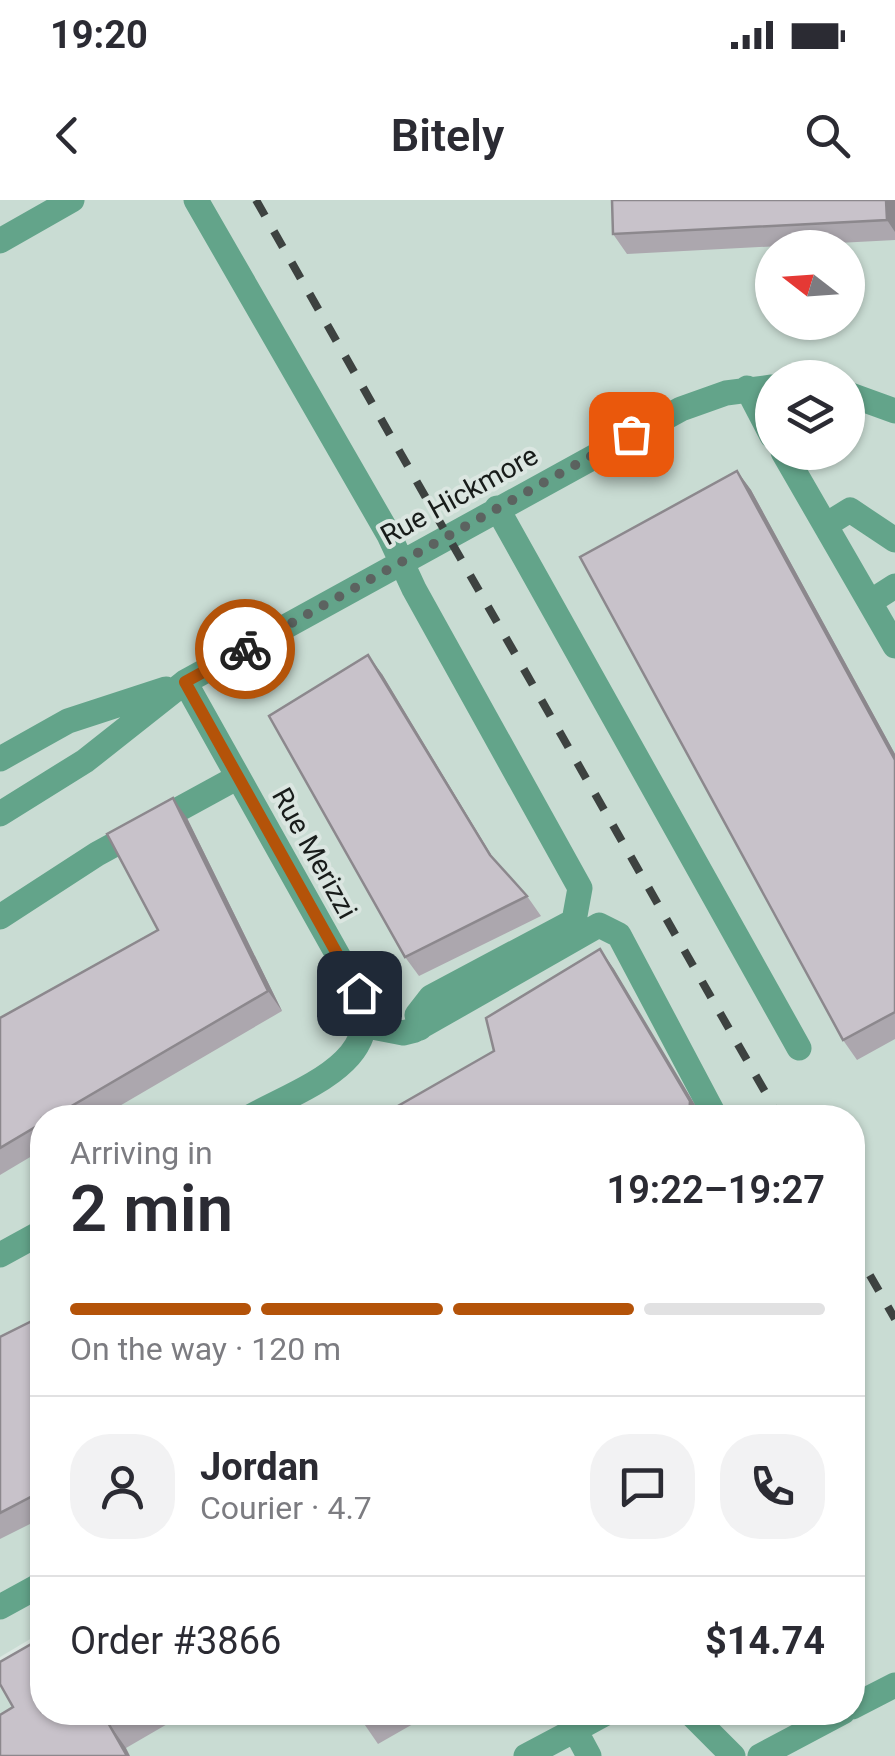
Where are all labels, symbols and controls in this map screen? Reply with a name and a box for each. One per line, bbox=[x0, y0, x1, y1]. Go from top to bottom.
text: 19:20 bbox=[50, 13, 148, 57]
icon: back bbox=[40, 108, 95, 163]
icon: search bbox=[800, 108, 855, 163]
text: Bitely bbox=[391, 109, 504, 162]
north arrow bbox=[755, 230, 865, 340]
map controls bbox=[755, 230, 865, 470]
button: layers bbox=[755, 360, 865, 470]
pin bbox=[589, 392, 674, 477]
icon: bag bbox=[604, 407, 659, 462]
street label: Rue Hickmore bbox=[375, 439, 544, 552]
courier bbox=[195, 599, 295, 699]
icon: bike bbox=[218, 622, 273, 677]
street label: Rue Merizzi bbox=[265, 782, 364, 925]
pin bbox=[317, 951, 402, 1036]
icon: home bbox=[332, 966, 387, 1021]
text: Arriving in bbox=[70, 1134, 213, 1172]
text: 19:22–19:27 bbox=[606, 1168, 825, 1212]
text: 2 min bbox=[70, 1171, 233, 1247]
text: On the way · 120 m bbox=[70, 1330, 341, 1368]
button: person bbox=[70, 1434, 175, 1539]
button: chat bbox=[590, 1434, 695, 1539]
button: phone bbox=[720, 1434, 825, 1539]
text: Jordan bbox=[200, 1445, 319, 1489]
text: Courier · 4.7 bbox=[200, 1489, 372, 1527]
text: Order #3866 bbox=[70, 1619, 281, 1663]
text: $14.74 bbox=[705, 1619, 825, 1663]

